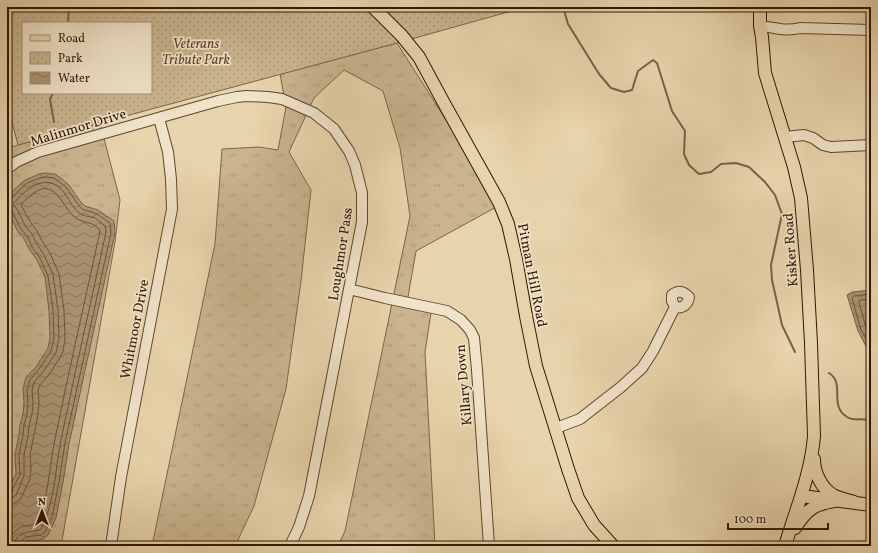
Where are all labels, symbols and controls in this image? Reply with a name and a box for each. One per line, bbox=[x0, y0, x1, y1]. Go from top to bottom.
legend bbox=[22, 22, 152, 94]
text: Road bbox=[58, 31, 85, 47]
park label: Veterans Tribute Park bbox=[162, 35, 231, 70]
text: Park bbox=[58, 51, 83, 67]
text: Water bbox=[58, 71, 90, 87]
street label: Malinmor Drive bbox=[28, 105, 129, 152]
street label: Loughmor Pass bbox=[325, 206, 358, 302]
street label: Kisker Road bbox=[779, 212, 804, 287]
street label: Pitman Hill Road bbox=[512, 222, 551, 329]
street label: Whitmoor Drive bbox=[116, 277, 155, 381]
street label: Killary Down bbox=[451, 343, 478, 426]
north arrow bbox=[22, 491, 62, 531]
text: N bbox=[38, 495, 46, 510]
scale bar bbox=[728, 505, 828, 531]
text: 100 m bbox=[734, 512, 767, 528]

